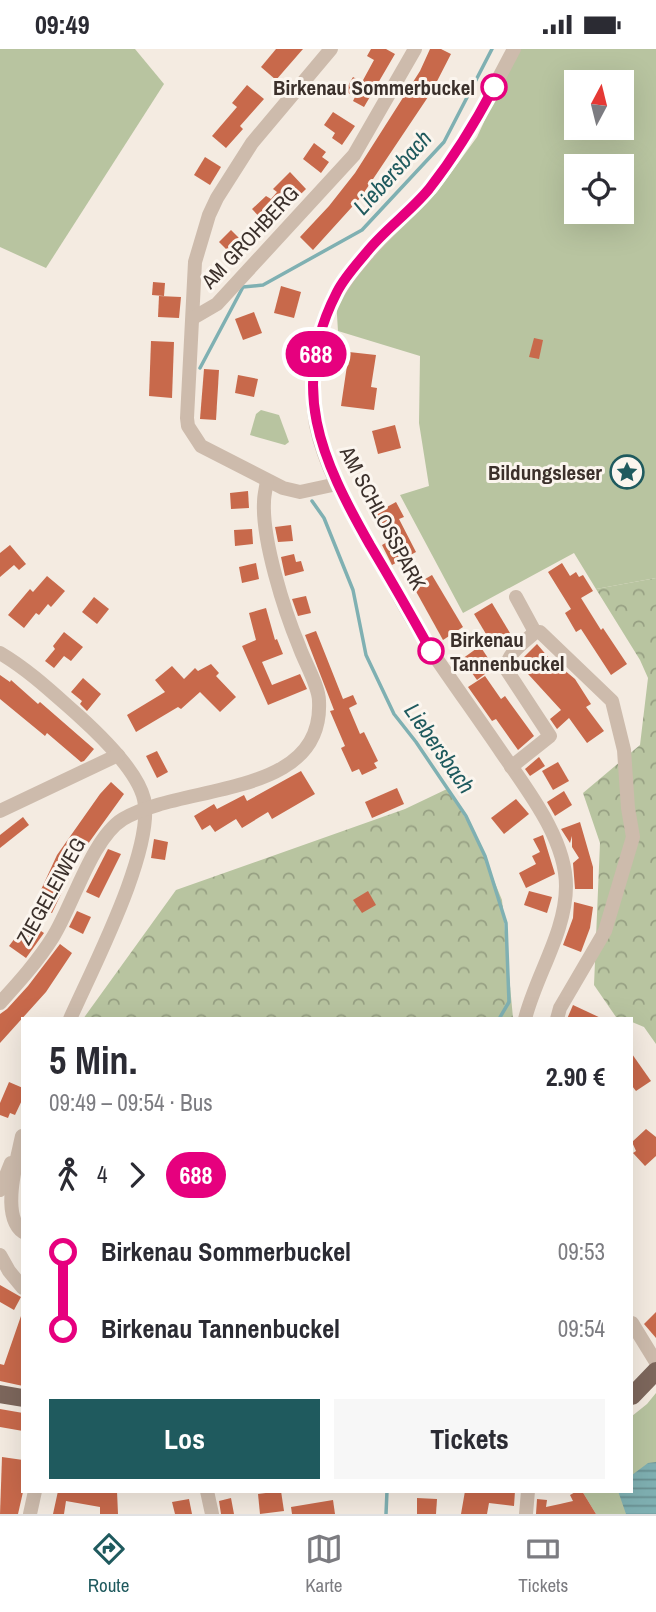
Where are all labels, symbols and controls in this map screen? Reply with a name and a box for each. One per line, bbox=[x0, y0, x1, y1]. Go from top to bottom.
text: 09:49 bbox=[35, 7, 90, 42]
north arrow bbox=[564, 70, 634, 140]
map controls bbox=[564, 70, 634, 224]
place label: Birkenau Sommerbuckel bbox=[273, 73, 475, 102]
marker: Birkenau Sommerbuckel bbox=[481, 74, 507, 100]
water label: Liebersbach bbox=[346, 123, 438, 221]
button: locate bbox=[564, 154, 634, 224]
street label: AM GROHBERG bbox=[194, 179, 305, 296]
line badge: 688 bbox=[276, 331, 356, 377]
text: 688 bbox=[300, 338, 332, 370]
street label: AM SCHLOSSPARK bbox=[333, 440, 433, 595]
place icon: Bildungsleser bbox=[608, 453, 646, 491]
place label: Bildungsleser bbox=[488, 458, 602, 487]
place label: Birkenau Tannenbuckel bbox=[450, 625, 565, 678]
marker: Birkenau Tannenbuckel bbox=[418, 638, 444, 664]
water label: Liebersbach bbox=[398, 697, 482, 799]
street label: ZIEGELEIWEG bbox=[10, 832, 92, 950]
text: 5 Min. bbox=[49, 1035, 137, 1086]
text: 2.90 € bbox=[546, 1059, 605, 1094]
text: 09:49 – 09:54 · Bus bbox=[49, 1087, 213, 1118]
icon: walk bbox=[49, 1156, 87, 1194]
icon: forward bbox=[118, 1156, 156, 1194]
text: 4 bbox=[97, 1159, 108, 1190]
text: 688 bbox=[180, 1159, 212, 1191]
text: Birkenau Sommerbuckel bbox=[101, 1234, 351, 1269]
text: 09:53 bbox=[558, 1236, 605, 1267]
text: Birkenau Tannenbuckel bbox=[101, 1311, 340, 1346]
text: 09:54 bbox=[558, 1313, 605, 1344]
button: Los bbox=[49, 1399, 320, 1479]
button: Tickets bbox=[334, 1399, 605, 1479]
tab: Route bbox=[88, 1530, 129, 1598]
tab: Karte bbox=[305, 1530, 343, 1598]
tab: Tickets bbox=[518, 1530, 568, 1598]

